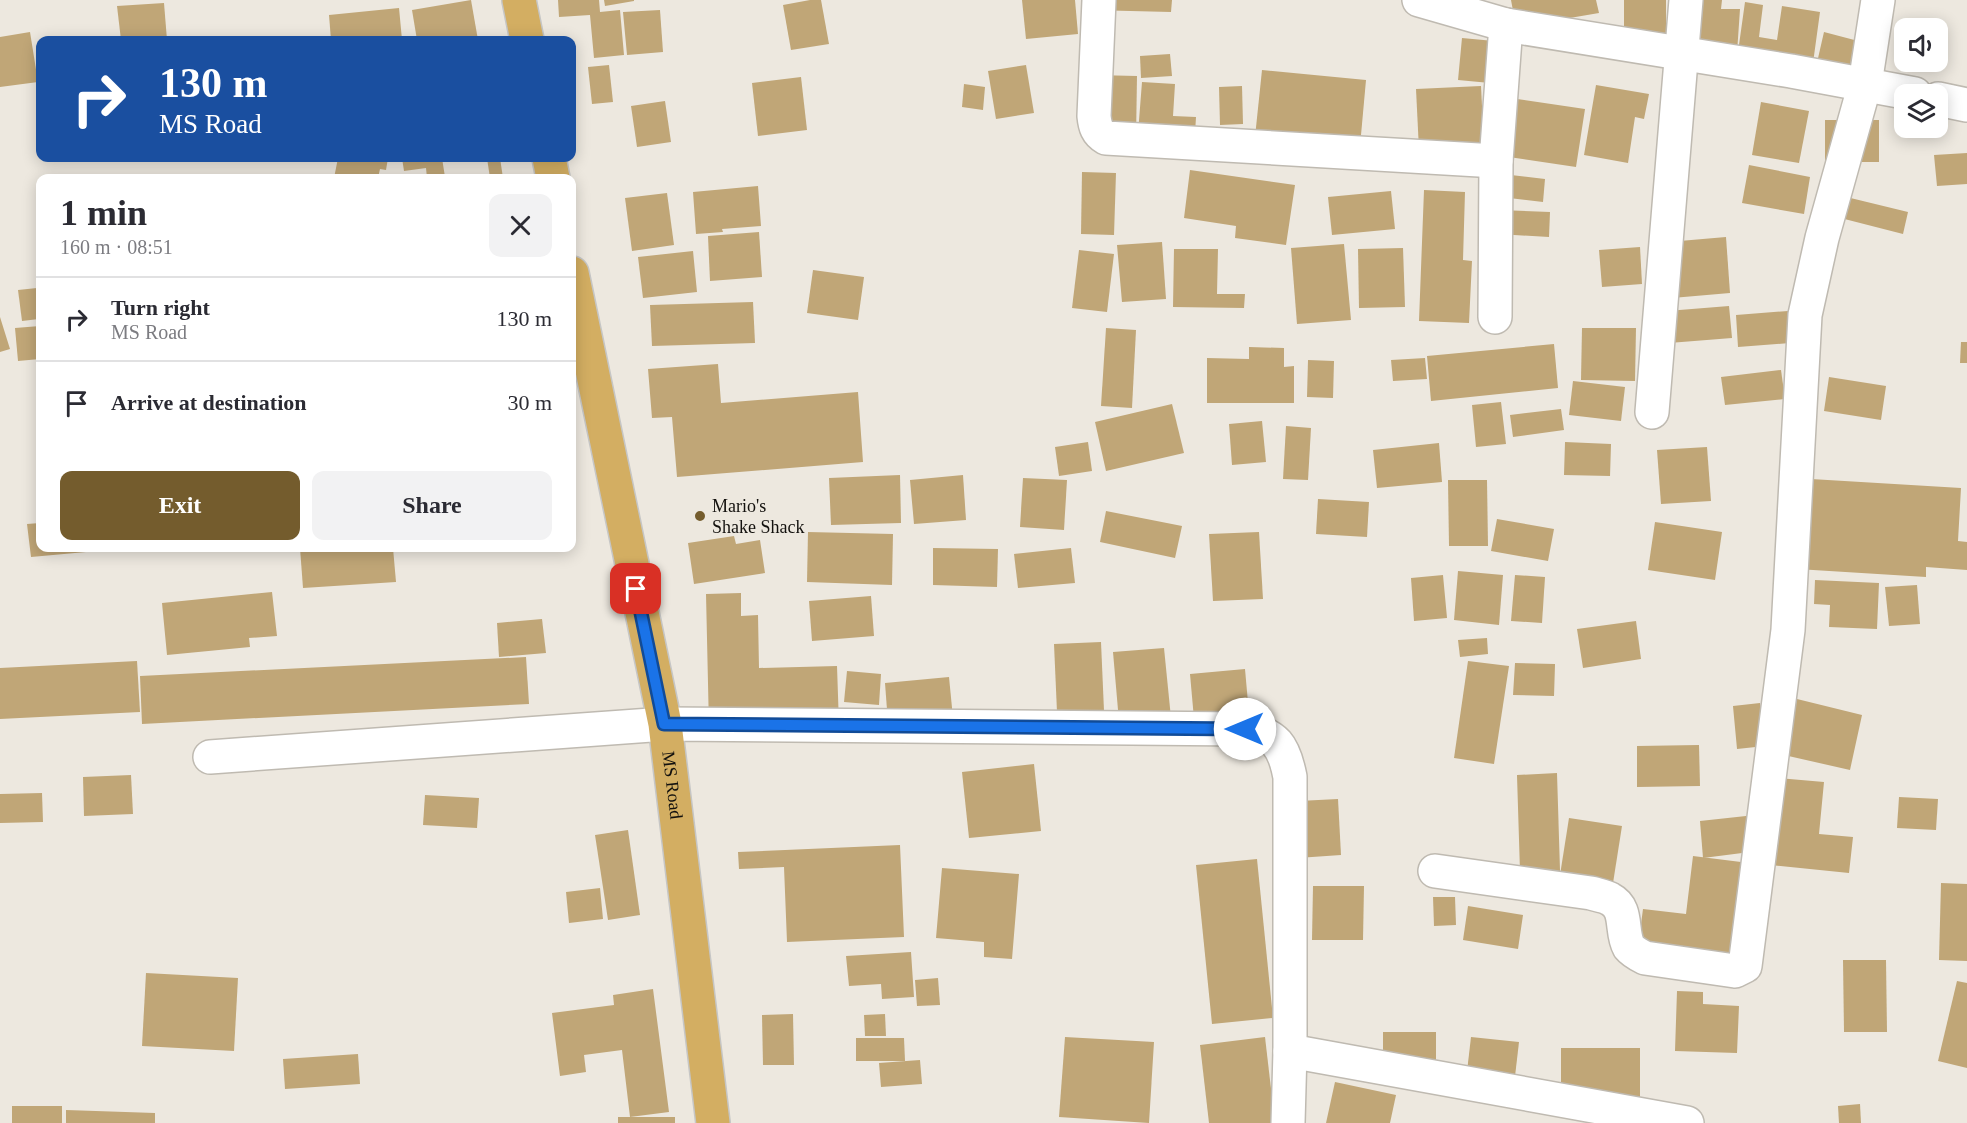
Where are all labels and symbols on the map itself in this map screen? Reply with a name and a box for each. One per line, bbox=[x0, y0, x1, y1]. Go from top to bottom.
place label: Mario's Shake Shack bbox=[712, 496, 804, 537]
marker: Mario's Shake Shack bbox=[693, 509, 707, 523]
pin bbox=[610, 563, 661, 614]
position arrow bbox=[1213, 697, 1277, 761]
street label: MS Road bbox=[658, 750, 686, 820]

